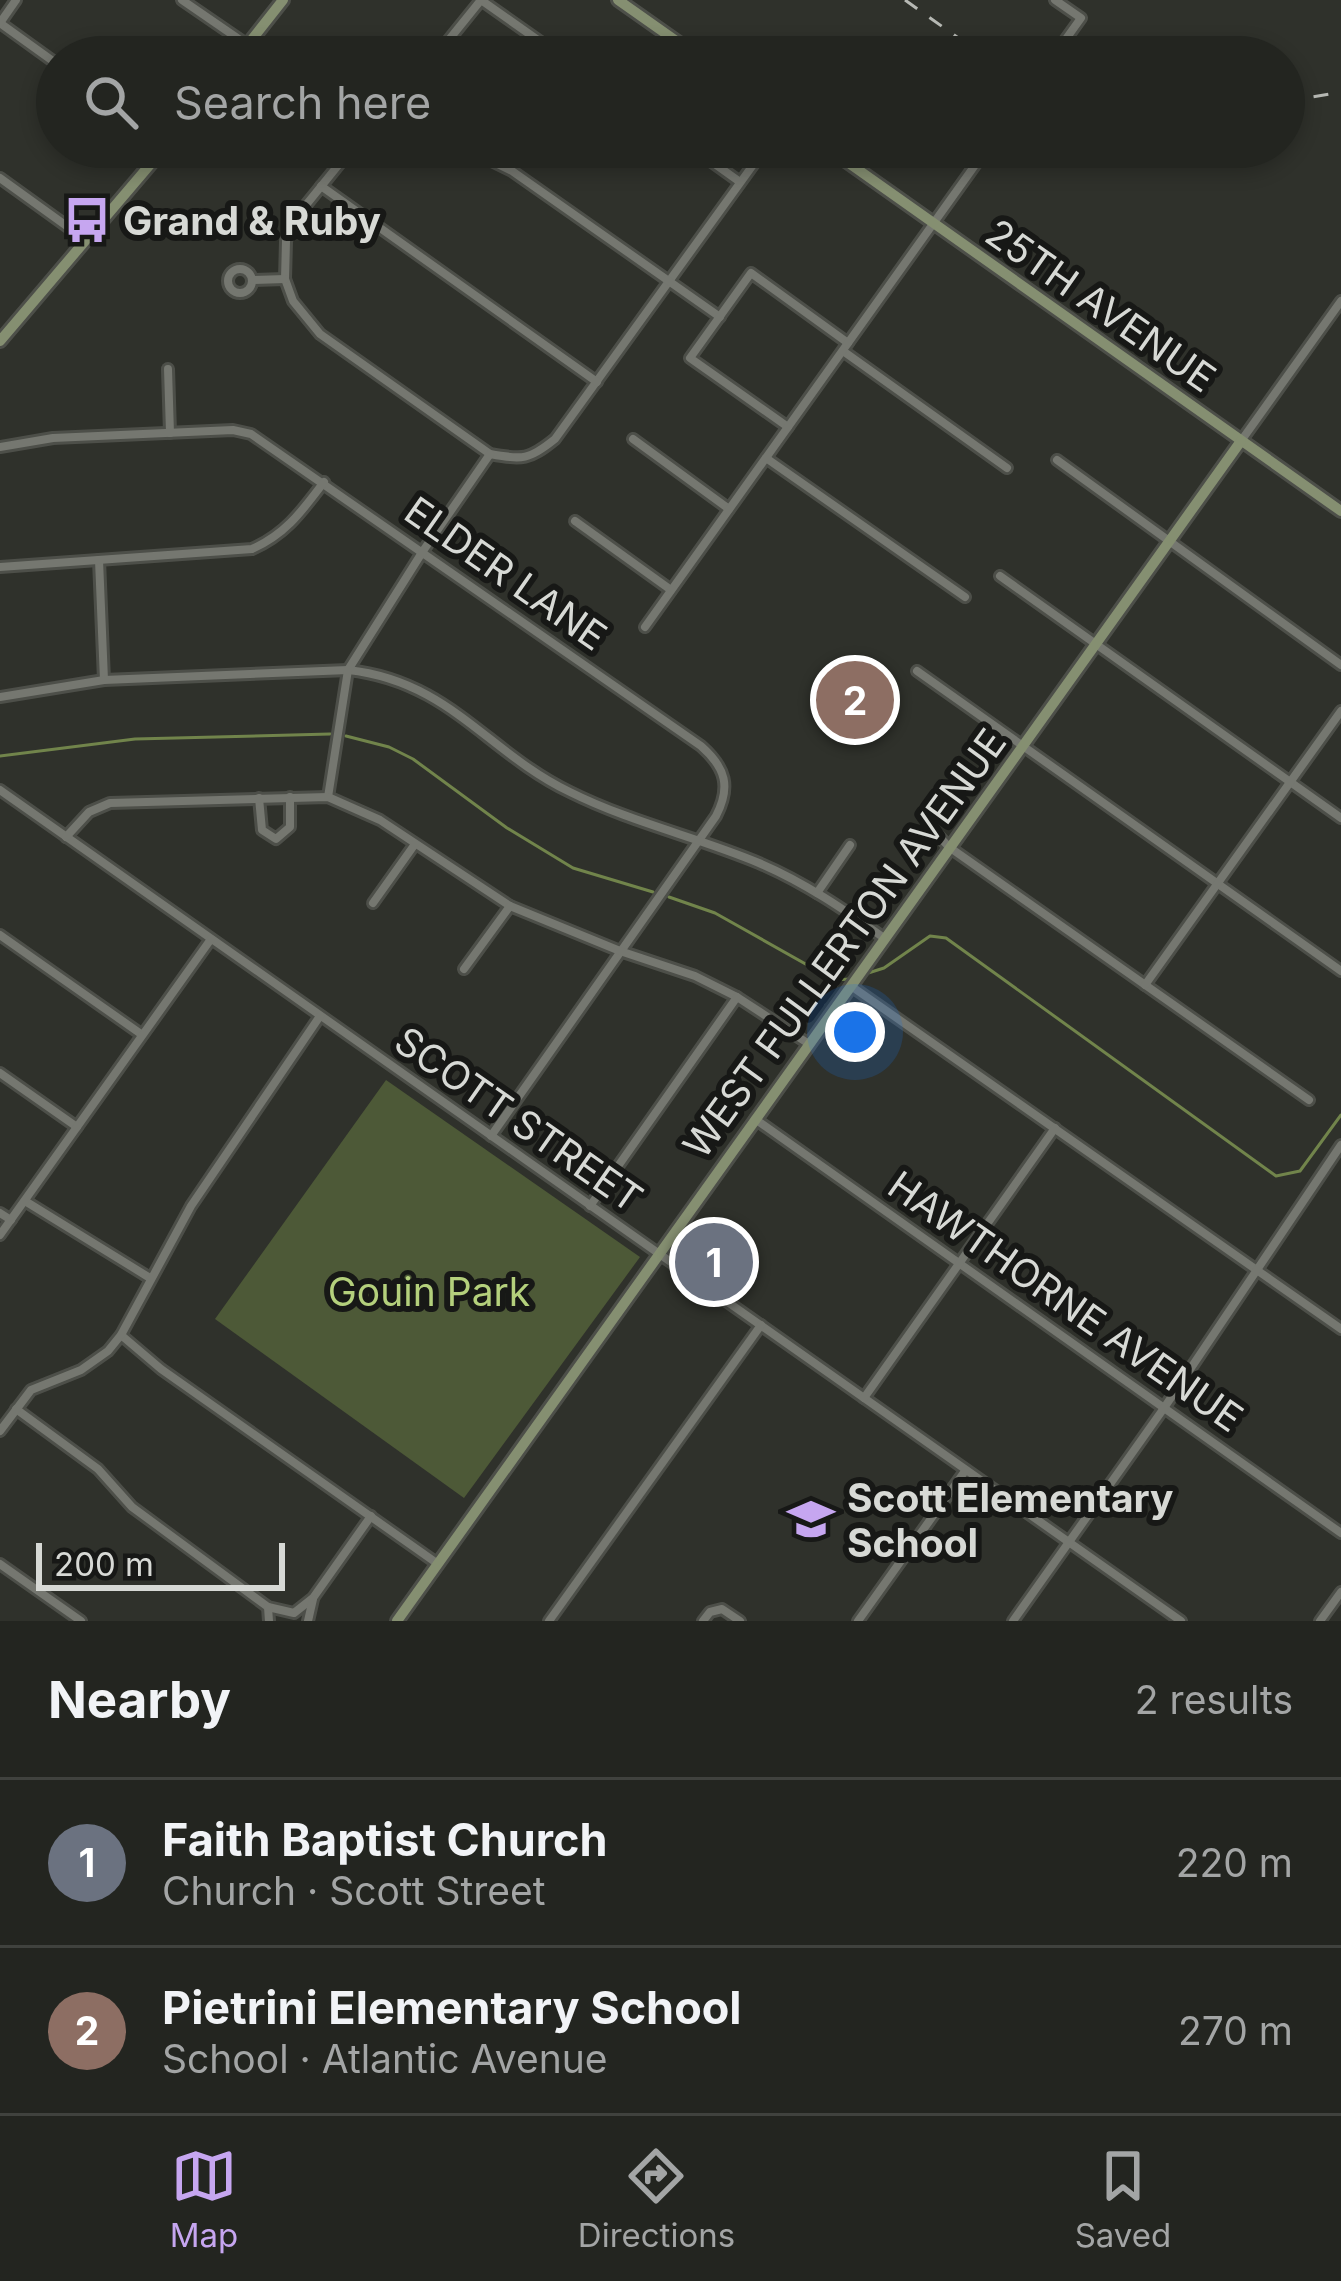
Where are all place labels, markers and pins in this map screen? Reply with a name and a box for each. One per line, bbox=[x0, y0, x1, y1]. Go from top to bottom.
bus stop icon: Grand & Ruby bbox=[62, 195, 112, 245]
place label: Grand & Ruby bbox=[123, 197, 381, 244]
pin: 2 bbox=[816, 655, 894, 745]
pin: 1 bbox=[675, 1217, 753, 1307]
place label: Scott Elementary School bbox=[847, 1474, 1174, 1566]
school or university icon: Scott Elementary School bbox=[786, 1494, 836, 1544]

